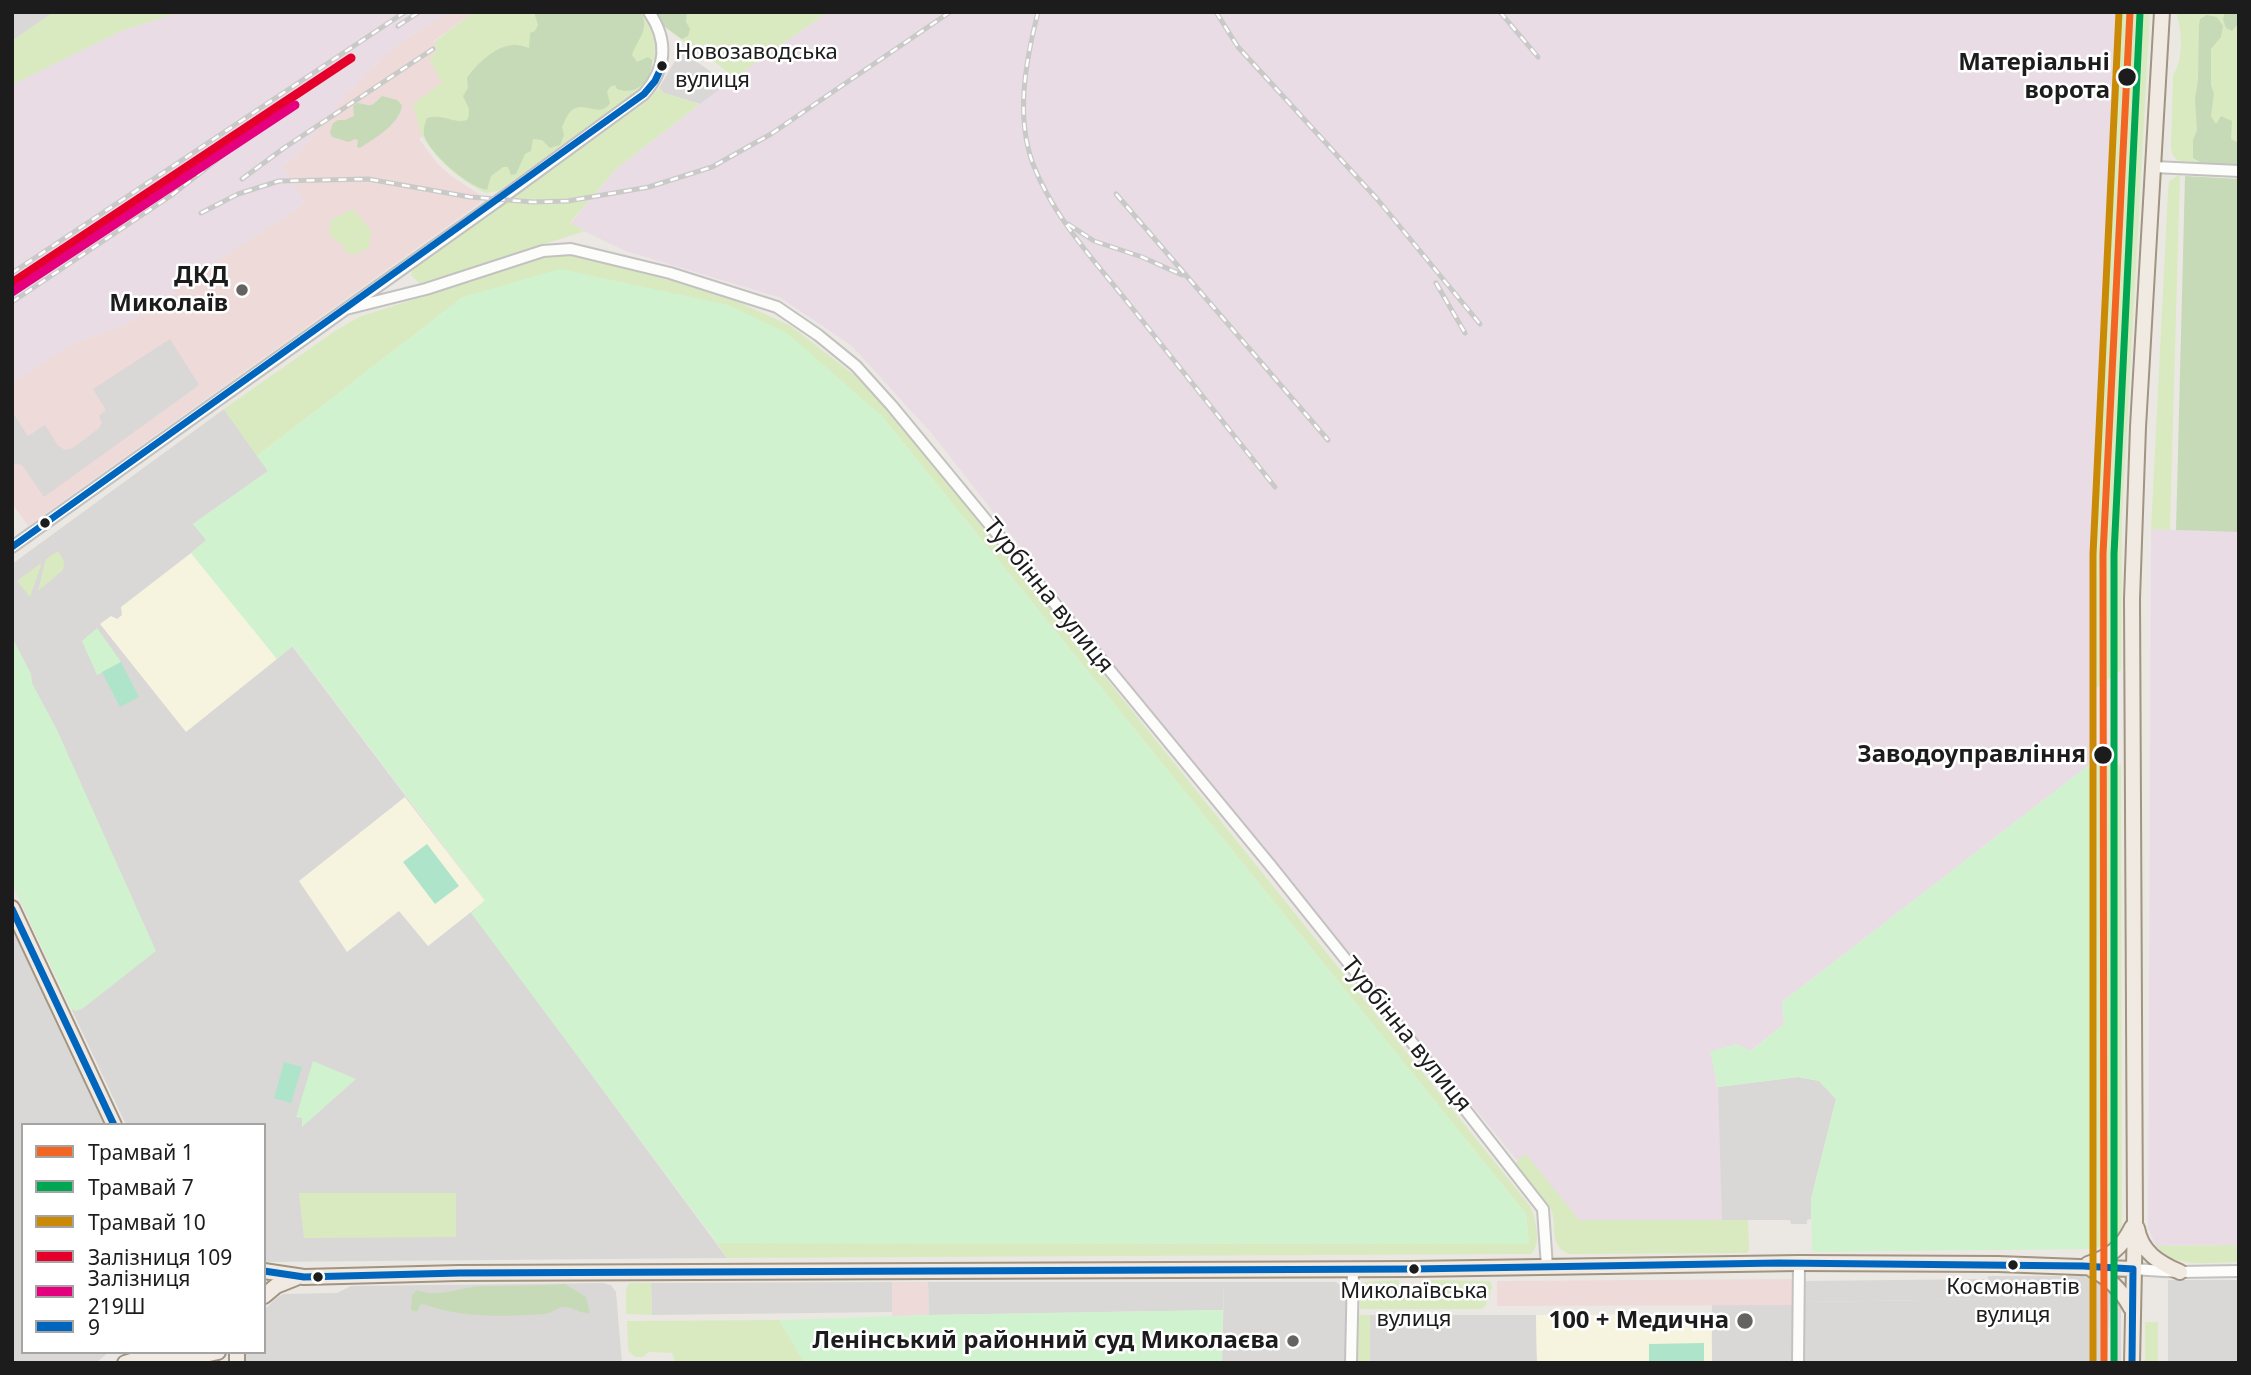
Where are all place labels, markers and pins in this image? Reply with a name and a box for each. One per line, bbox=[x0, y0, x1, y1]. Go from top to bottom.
place label: Новозаводська вулиця bbox=[675, 40, 838, 92]
place label: Матеріальні ворота bbox=[1958, 49, 2110, 105]
marker: Новозаводська вулиця bbox=[655, 59, 669, 73]
marker: Матеріальні ворота bbox=[2116, 66, 2138, 88]
place label: ДКД Миколаїв bbox=[109, 262, 228, 318]
marker: ДКД Миколаїв bbox=[234, 282, 250, 298]
unlabelled marker bbox=[38, 516, 52, 530]
place label: Заводоуправління bbox=[1858, 741, 2086, 769]
marker: Заводоуправління bbox=[2092, 744, 2114, 766]
marker: Космонавтів вулиця bbox=[2006, 1258, 2020, 1272]
marker: Миколаївська вулиця bbox=[1407, 1262, 1421, 1276]
unlabelled marker bbox=[311, 1270, 325, 1284]
place label: Космонавтів вулиця bbox=[1946, 1275, 2080, 1326]
place label: Миколаївська вулиця bbox=[1340, 1279, 1488, 1330]
place label: 100 + Медична bbox=[1548, 1307, 1729, 1335]
marker: 100 + Медична bbox=[1735, 1311, 1755, 1331]
place label: Ленінський районний суд Миколаєва bbox=[813, 1327, 1279, 1355]
marker: Ленінський районний суд Миколаєва bbox=[1285, 1333, 1301, 1349]

